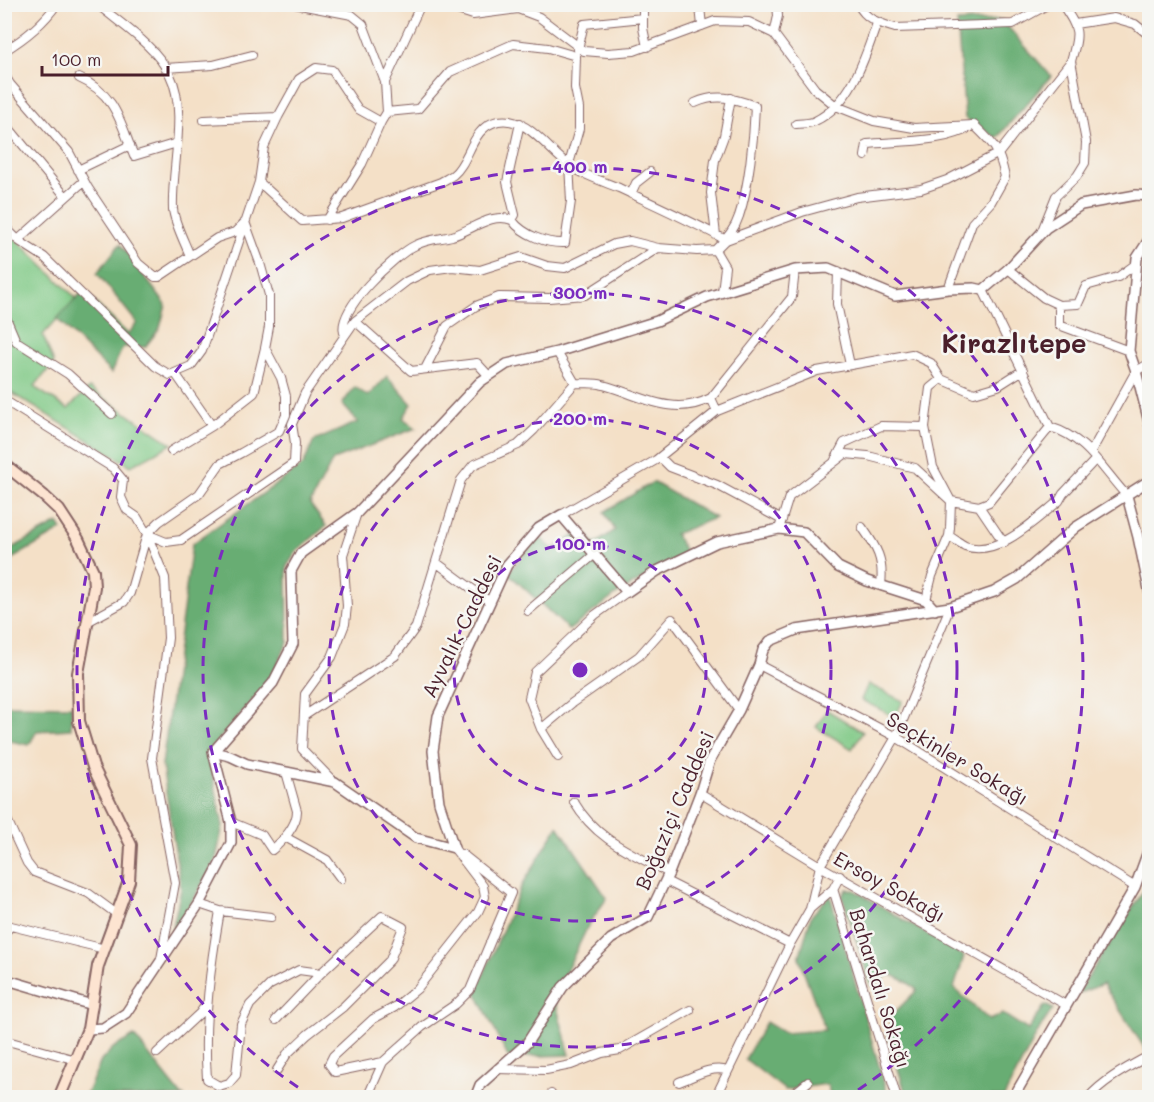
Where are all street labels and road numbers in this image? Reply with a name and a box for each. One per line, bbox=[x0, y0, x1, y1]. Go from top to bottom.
street label: Ayvalık Caddesi bbox=[415, 550, 507, 702]
street label: Seçkinler Sokağı bbox=[882, 705, 1034, 811]
street label: Boğaziçi Caddesi bbox=[629, 727, 719, 893]
street label: Ersoy Sokağı bbox=[829, 845, 951, 927]
street label: Bahardalı Sokağı bbox=[844, 905, 918, 1071]

